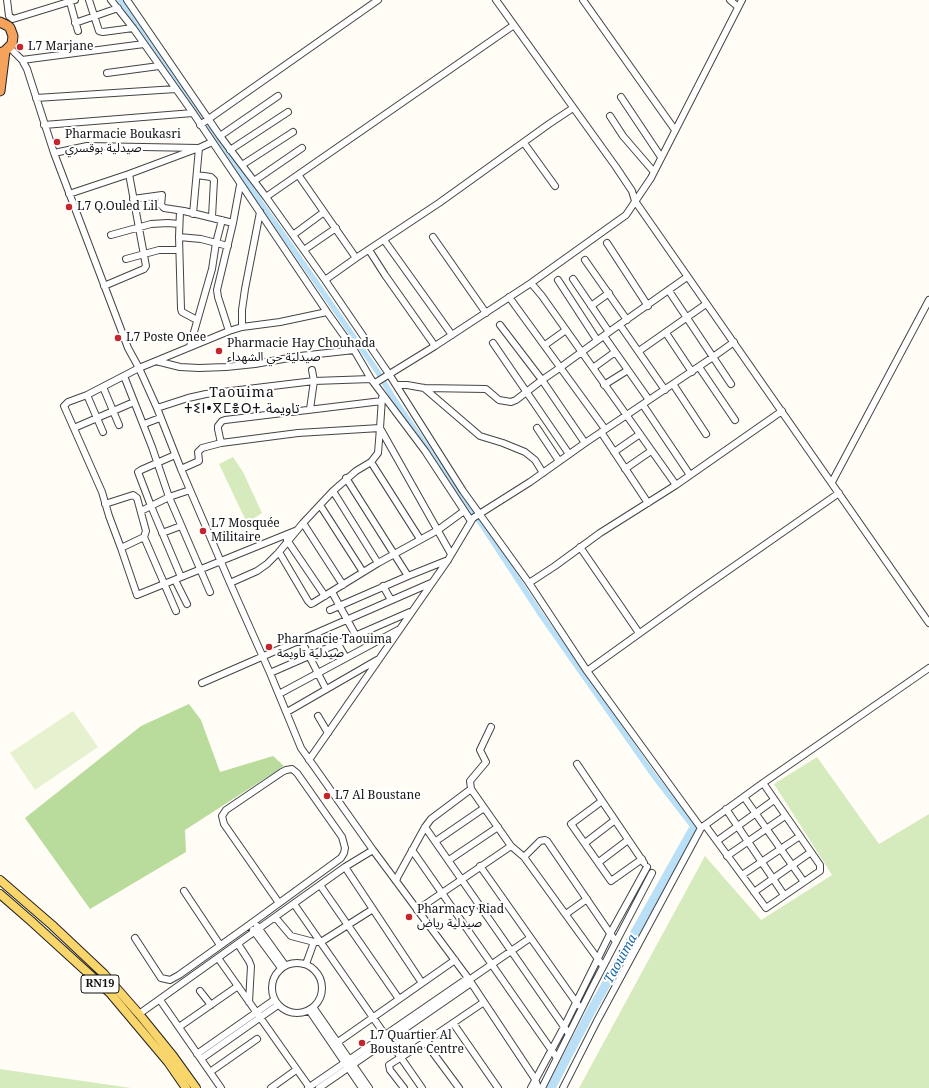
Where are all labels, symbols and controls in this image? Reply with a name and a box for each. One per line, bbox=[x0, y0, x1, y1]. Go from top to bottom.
place label: L7 Marjane bbox=[28, 40, 93, 54]
marker: L7 Marjane bbox=[15, 42, 25, 52]
place label: Pharmacie Boukasri صيدلية بوقسري bbox=[65, 128, 181, 156]
marker: Pharmacie Boukasri صيدلية بوقسري bbox=[52, 137, 62, 147]
place label: L7 Q.Ouled Lil bbox=[77, 200, 158, 214]
marker: L7 Q.Ouled Lil bbox=[64, 202, 74, 212]
place label: L7 Poste Onee bbox=[126, 331, 206, 345]
marker: L7 Poste Onee bbox=[113, 333, 123, 343]
place label: Pharmacie Hay Chouhada صيدلية حي الشهداء bbox=[227, 337, 376, 365]
marker: Pharmacie Hay Chouhada صيدلية حي الشهداء bbox=[214, 346, 224, 356]
district label: Taouima ⵜⵉⵏ•ⴳⵎⴻⵔⵜ تاويمة bbox=[189, 385, 295, 418]
place label: L7 Mosquée Militaire bbox=[211, 517, 280, 545]
marker: L7 Mosquée Militaire bbox=[198, 526, 208, 536]
place label: Pharmacie Taouima صيدلية تاويمة bbox=[277, 633, 392, 661]
marker: Pharmacie Taouima صيدلية تاويمة bbox=[264, 642, 274, 652]
place label: L7 Al Boustane bbox=[335, 789, 421, 803]
marker: L7 Al Boustane bbox=[322, 791, 332, 801]
place label: Pharmacy Riad صيدلية رياض bbox=[417, 903, 504, 931]
marker: Pharmacy Riad صيدلية رياض bbox=[404, 912, 414, 922]
water label: Taouima bbox=[601, 932, 641, 986]
road number: RN19 bbox=[81, 975, 119, 993]
place label: L7 Quartier Al Boustane Centre bbox=[370, 1029, 464, 1057]
marker: L7 Quartier Al Boustane Centre bbox=[357, 1038, 367, 1048]

